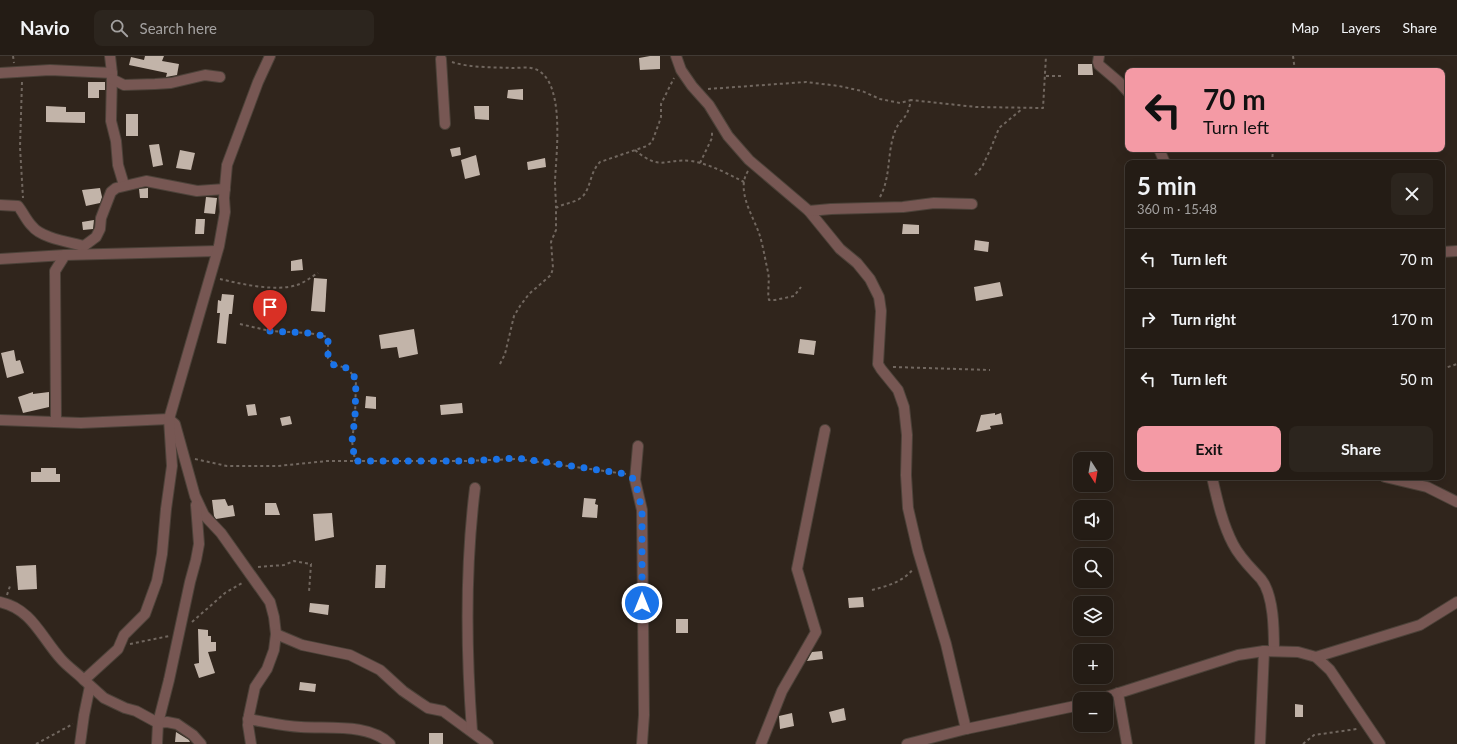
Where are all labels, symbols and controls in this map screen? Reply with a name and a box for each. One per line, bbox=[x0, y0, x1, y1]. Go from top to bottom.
search box bbox=[94, 10, 374, 46]
text: Navio bbox=[20, 16, 70, 39]
icon: search bbox=[108, 17, 130, 39]
text: Search here bbox=[140, 19, 217, 37]
text: Map bbox=[1291, 19, 1319, 36]
text: Layers bbox=[1341, 19, 1381, 36]
text: Share bbox=[1403, 19, 1437, 36]
text: 70 m bbox=[1203, 82, 1266, 116]
icon: left bbox=[1137, 84, 1189, 136]
text: Turn left bbox=[1203, 116, 1269, 138]
text: 5 min bbox=[1137, 171, 1197, 200]
button: close bbox=[1391, 173, 1433, 215]
text: 360 m · 15:48 bbox=[1137, 201, 1217, 217]
icon: left bbox=[1137, 248, 1159, 270]
text: Turn left bbox=[1171, 250, 1227, 268]
text: 70 m bbox=[1399, 250, 1433, 268]
pin bbox=[253, 290, 287, 331]
icon: arrive bbox=[259, 296, 281, 318]
icon: right bbox=[1137, 308, 1159, 330]
text: Turn right bbox=[1171, 310, 1236, 328]
text: 170 m bbox=[1391, 310, 1433, 328]
icon: left bbox=[1137, 368, 1159, 390]
text: Turn left bbox=[1171, 370, 1227, 388]
text: 50 m bbox=[1399, 370, 1433, 388]
button: Exit bbox=[1137, 426, 1281, 472]
button: Share bbox=[1289, 426, 1433, 472]
north arrow bbox=[1073, 452, 1113, 492]
map controls bbox=[1073, 452, 1113, 732]
button: sound bbox=[1073, 500, 1113, 540]
button: search bbox=[1073, 548, 1113, 588]
position arrow bbox=[621, 582, 663, 624]
button: layers bbox=[1073, 596, 1113, 636]
button: + bbox=[1073, 644, 1113, 684]
button: − bbox=[1073, 692, 1113, 732]

